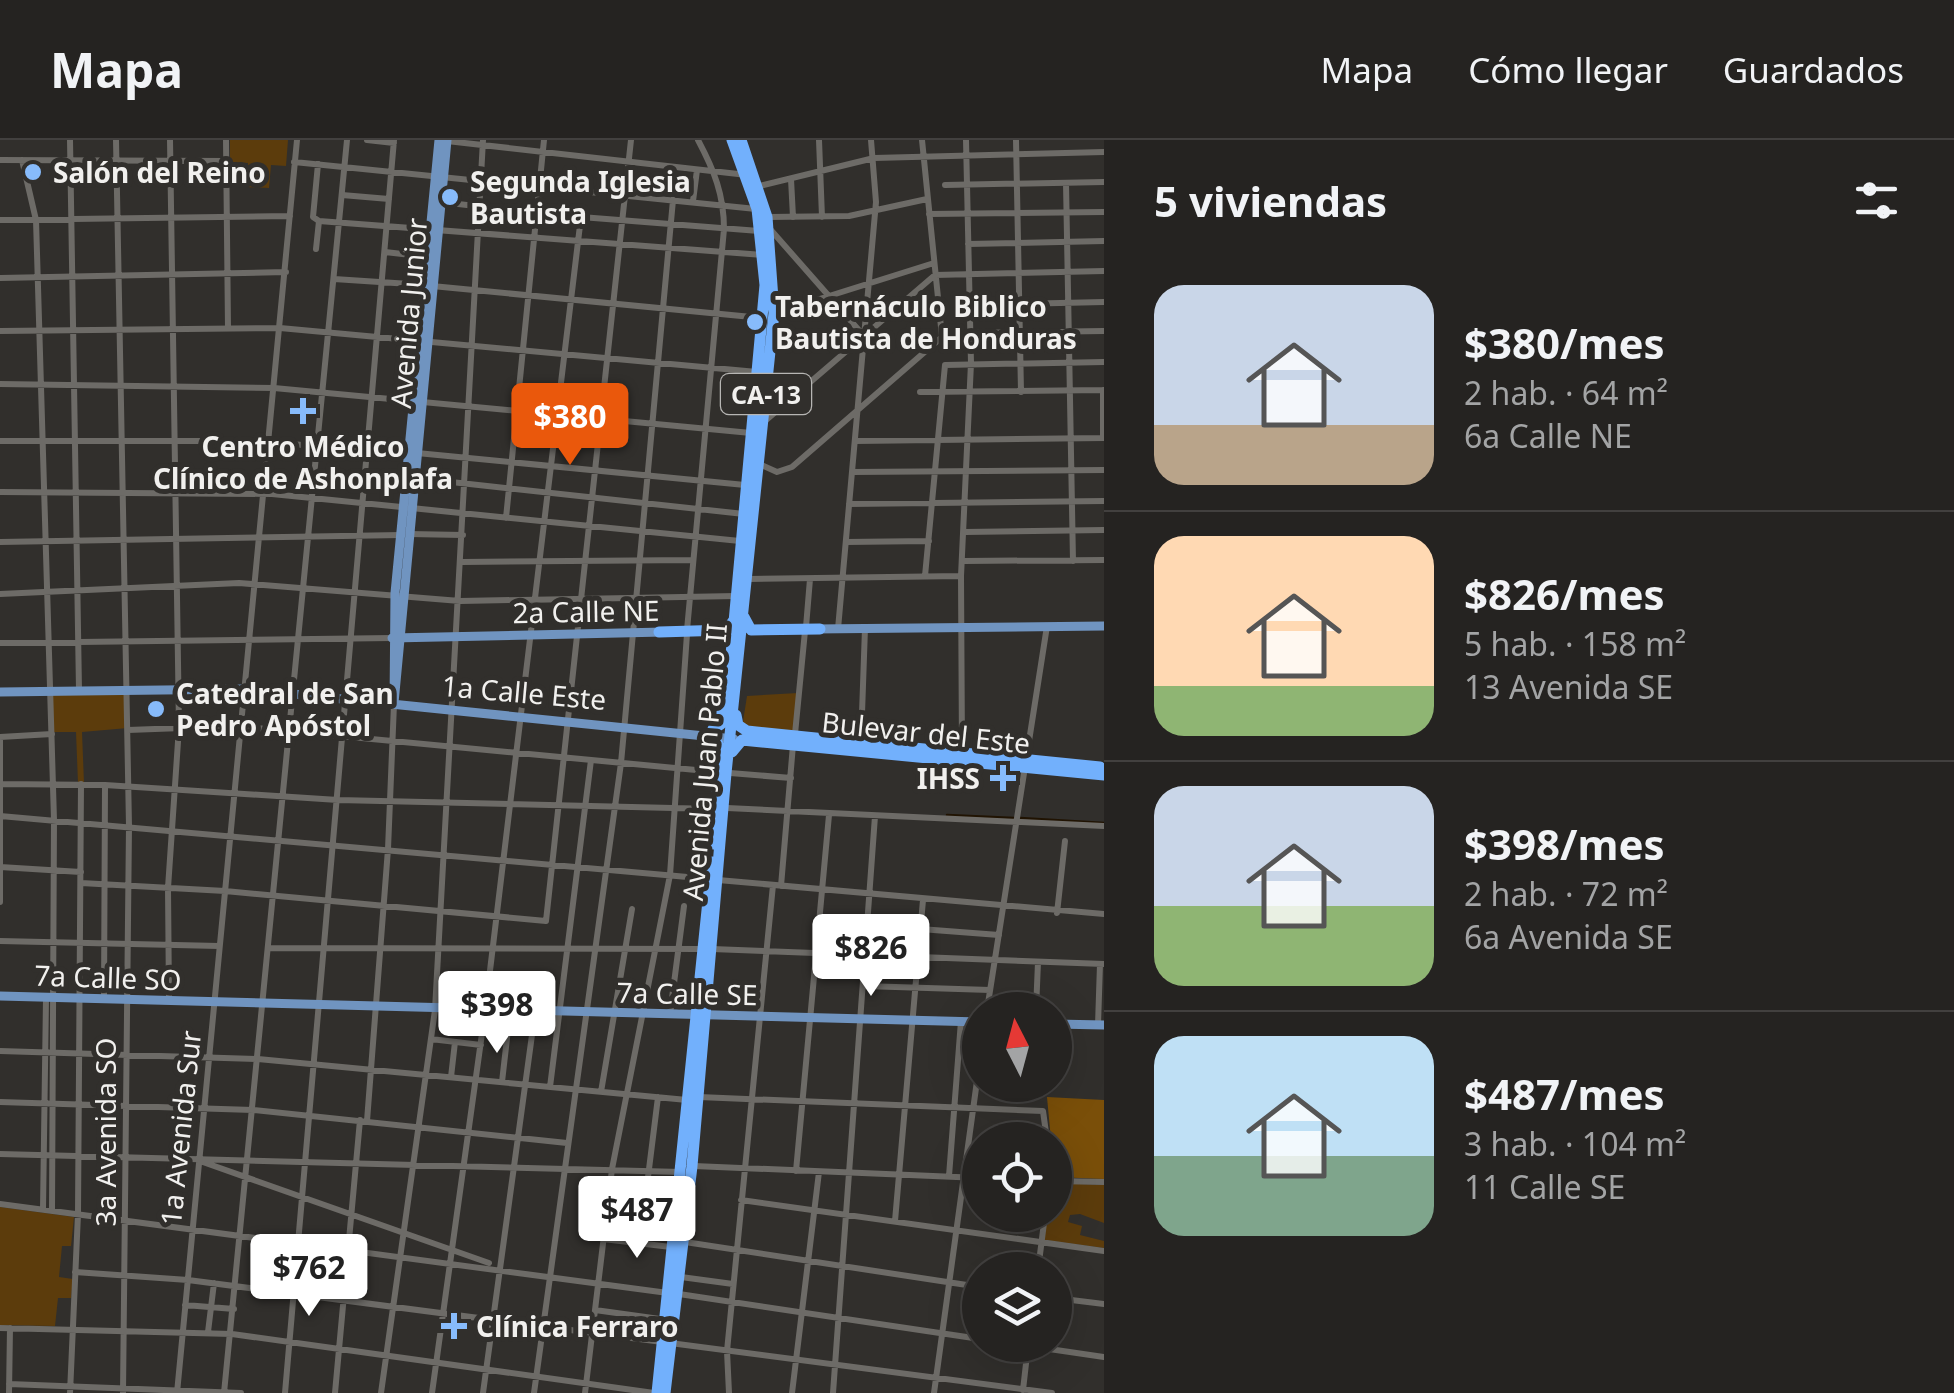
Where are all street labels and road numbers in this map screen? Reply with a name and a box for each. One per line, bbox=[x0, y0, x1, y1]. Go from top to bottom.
street label: Avenida Junior bbox=[381, 216, 435, 410]
road number: CA-13 bbox=[721, 374, 811, 414]
street label: 2a Calle NE bbox=[512, 591, 660, 631]
street label: Avenida Juan Pablo II bbox=[673, 622, 735, 902]
street label: 1a Calle Este bbox=[440, 666, 608, 718]
street label: Bulevar del Este bbox=[820, 702, 1032, 762]
street label: 7a Calle SO bbox=[34, 955, 182, 999]
street label: 7a Calle SE bbox=[616, 973, 758, 1013]
street label: 1a Avenida Sur bbox=[151, 1028, 209, 1227]
street label: 3a Avenida SO bbox=[86, 1038, 124, 1226]

